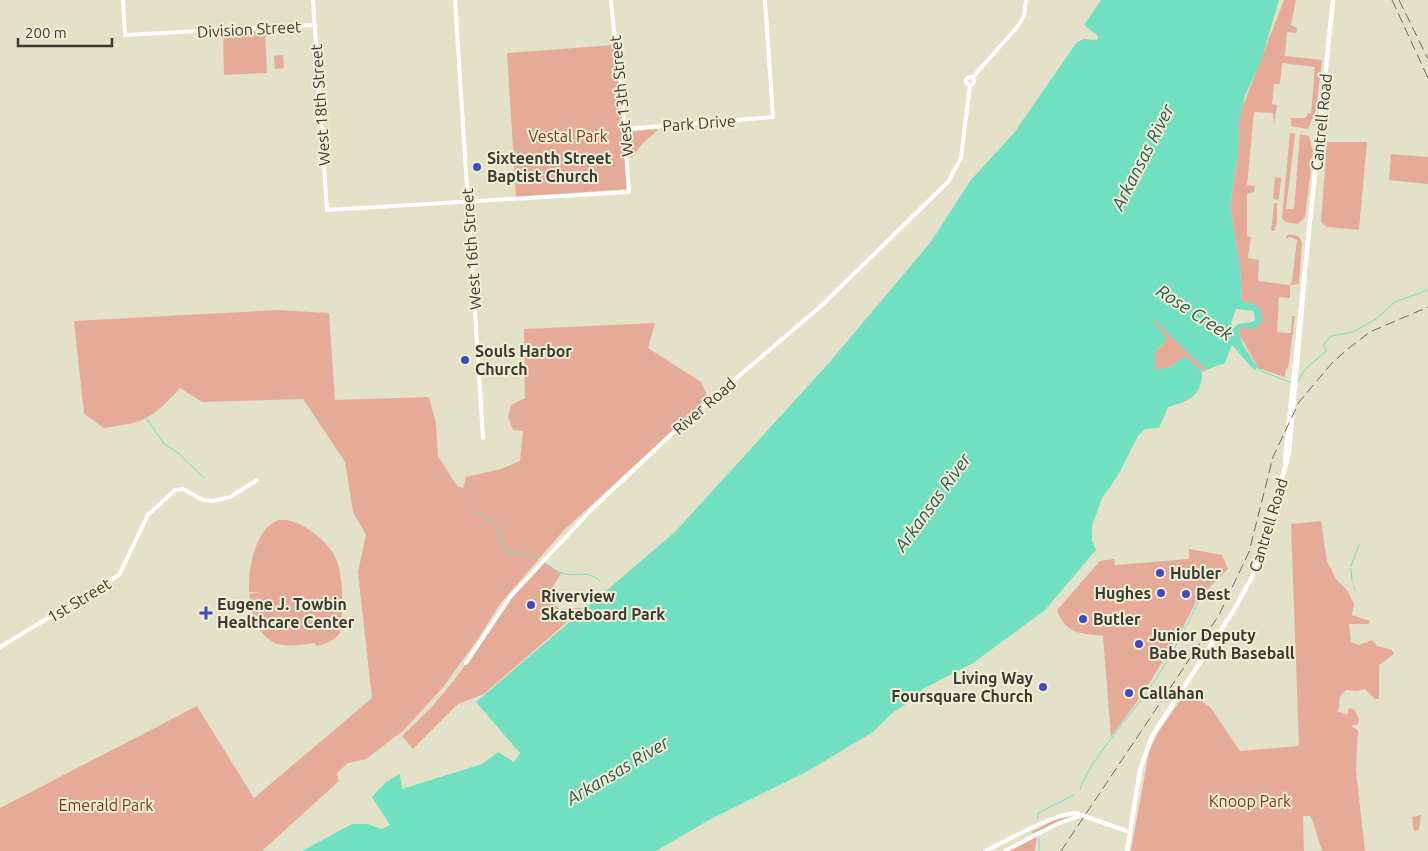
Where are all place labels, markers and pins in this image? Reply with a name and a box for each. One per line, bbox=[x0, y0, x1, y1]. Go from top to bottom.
place label: Sixteenth Street Baptist Church bbox=[487, 149, 612, 185]
marker: Sixteenth Street Baptist Church bbox=[471, 161, 483, 173]
place label: Souls Harbor Church bbox=[475, 342, 572, 378]
marker: Souls Harbor Church bbox=[459, 354, 471, 366]
place label: Hubler bbox=[1170, 564, 1222, 582]
marker: Hubler bbox=[1154, 567, 1166, 579]
place label: Hughes bbox=[1094, 584, 1151, 602]
place label: Best bbox=[1196, 585, 1230, 603]
place label: Riverview Skateboard Park bbox=[541, 587, 665, 623]
marker: Hughes bbox=[1155, 587, 1167, 599]
marker: Best bbox=[1180, 588, 1192, 600]
place label: Eugene J. Towbin Healthcare Center bbox=[217, 595, 355, 631]
marker: Riverview Skateboard Park bbox=[525, 599, 537, 611]
marker: Eugene J. Towbin Healthcare Center bbox=[199, 606, 213, 620]
place label: Butler bbox=[1093, 610, 1141, 628]
marker: Butler bbox=[1077, 613, 1089, 625]
place label: Junior Deputy Babe Ruth Baseball bbox=[1149, 626, 1295, 662]
marker: Junior Deputy Babe Ruth Baseball bbox=[1133, 638, 1145, 650]
place label: Living Way Foursquare Church bbox=[891, 669, 1033, 705]
marker: Living Way Foursquare Church bbox=[1037, 681, 1049, 693]
place label: Callahan bbox=[1139, 684, 1204, 702]
marker: Callahan bbox=[1123, 687, 1135, 699]

